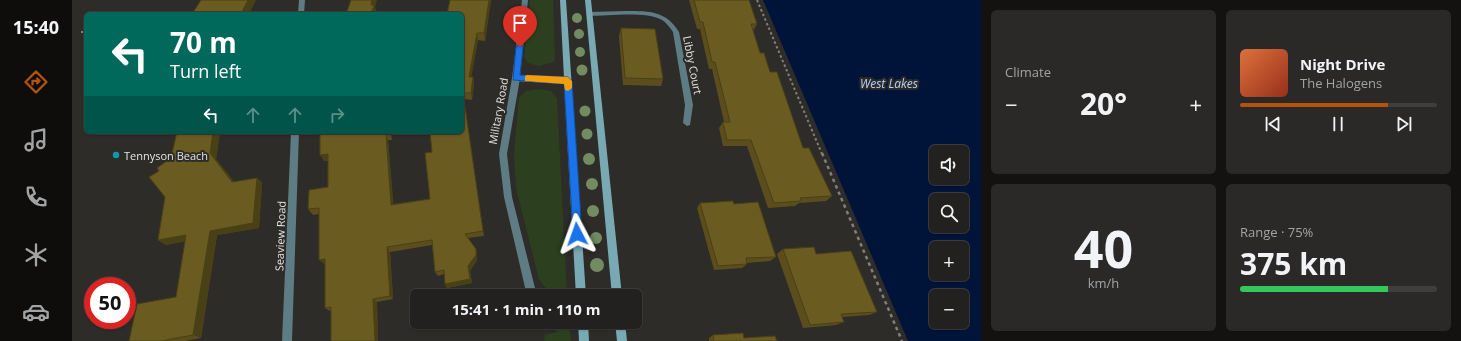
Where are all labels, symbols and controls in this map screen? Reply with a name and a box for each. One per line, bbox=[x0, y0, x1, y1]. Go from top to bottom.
pin bbox=[503, 6, 537, 47]
icon: arrive bbox=[509, 12, 531, 34]
text: 15:40 bbox=[13, 15, 59, 39]
text: 70 m bbox=[170, 23, 237, 61]
icon: left bbox=[104, 28, 156, 80]
street label: Libby Court bbox=[680, 35, 706, 95]
text: Night Drive bbox=[1300, 54, 1385, 74]
text: Turn left bbox=[170, 59, 241, 83]
text: Climate bbox=[1005, 63, 1051, 81]
icon: directions bbox=[22, 68, 50, 96]
text: The Halogens bbox=[1300, 74, 1382, 92]
water label: West Lakes bbox=[860, 75, 918, 92]
street label: Military Road bbox=[485, 77, 511, 145]
text: 20° bbox=[1080, 83, 1127, 124]
text: − bbox=[1005, 89, 1018, 119]
text: + bbox=[1189, 89, 1202, 119]
icon: left bbox=[200, 104, 222, 126]
icon: ahead bbox=[242, 104, 264, 126]
icon: ahead bbox=[284, 104, 306, 126]
icon: right bbox=[326, 104, 348, 126]
icon: previous bbox=[1262, 113, 1284, 135]
icon: pause bbox=[1327, 113, 1349, 135]
icon: next bbox=[1393, 113, 1415, 135]
icon: music bbox=[22, 126, 50, 154]
map controls bbox=[929, 145, 969, 329]
button: sound bbox=[929, 145, 969, 185]
place label: Tennyson Beach bbox=[124, 148, 208, 163]
marker: Tennyson Beach bbox=[111, 150, 121, 160]
icon: phone bbox=[22, 183, 50, 211]
button: search bbox=[929, 193, 969, 233]
street label: Seaview Road bbox=[271, 201, 289, 271]
text: 40 bbox=[1074, 212, 1133, 283]
position arrow bbox=[556, 213, 598, 255]
text: Range · 75% bbox=[1240, 223, 1313, 241]
icon: climate bbox=[22, 241, 50, 269]
button: + bbox=[929, 241, 969, 281]
text: 375 km bbox=[1240, 243, 1347, 284]
text: km/h bbox=[1088, 274, 1119, 292]
speed limit sign: 50 bbox=[84, 277, 136, 329]
button: − bbox=[929, 289, 969, 329]
icon: car bbox=[22, 298, 50, 326]
text: 15:41 · 1 min · 110 m bbox=[452, 299, 600, 319]

